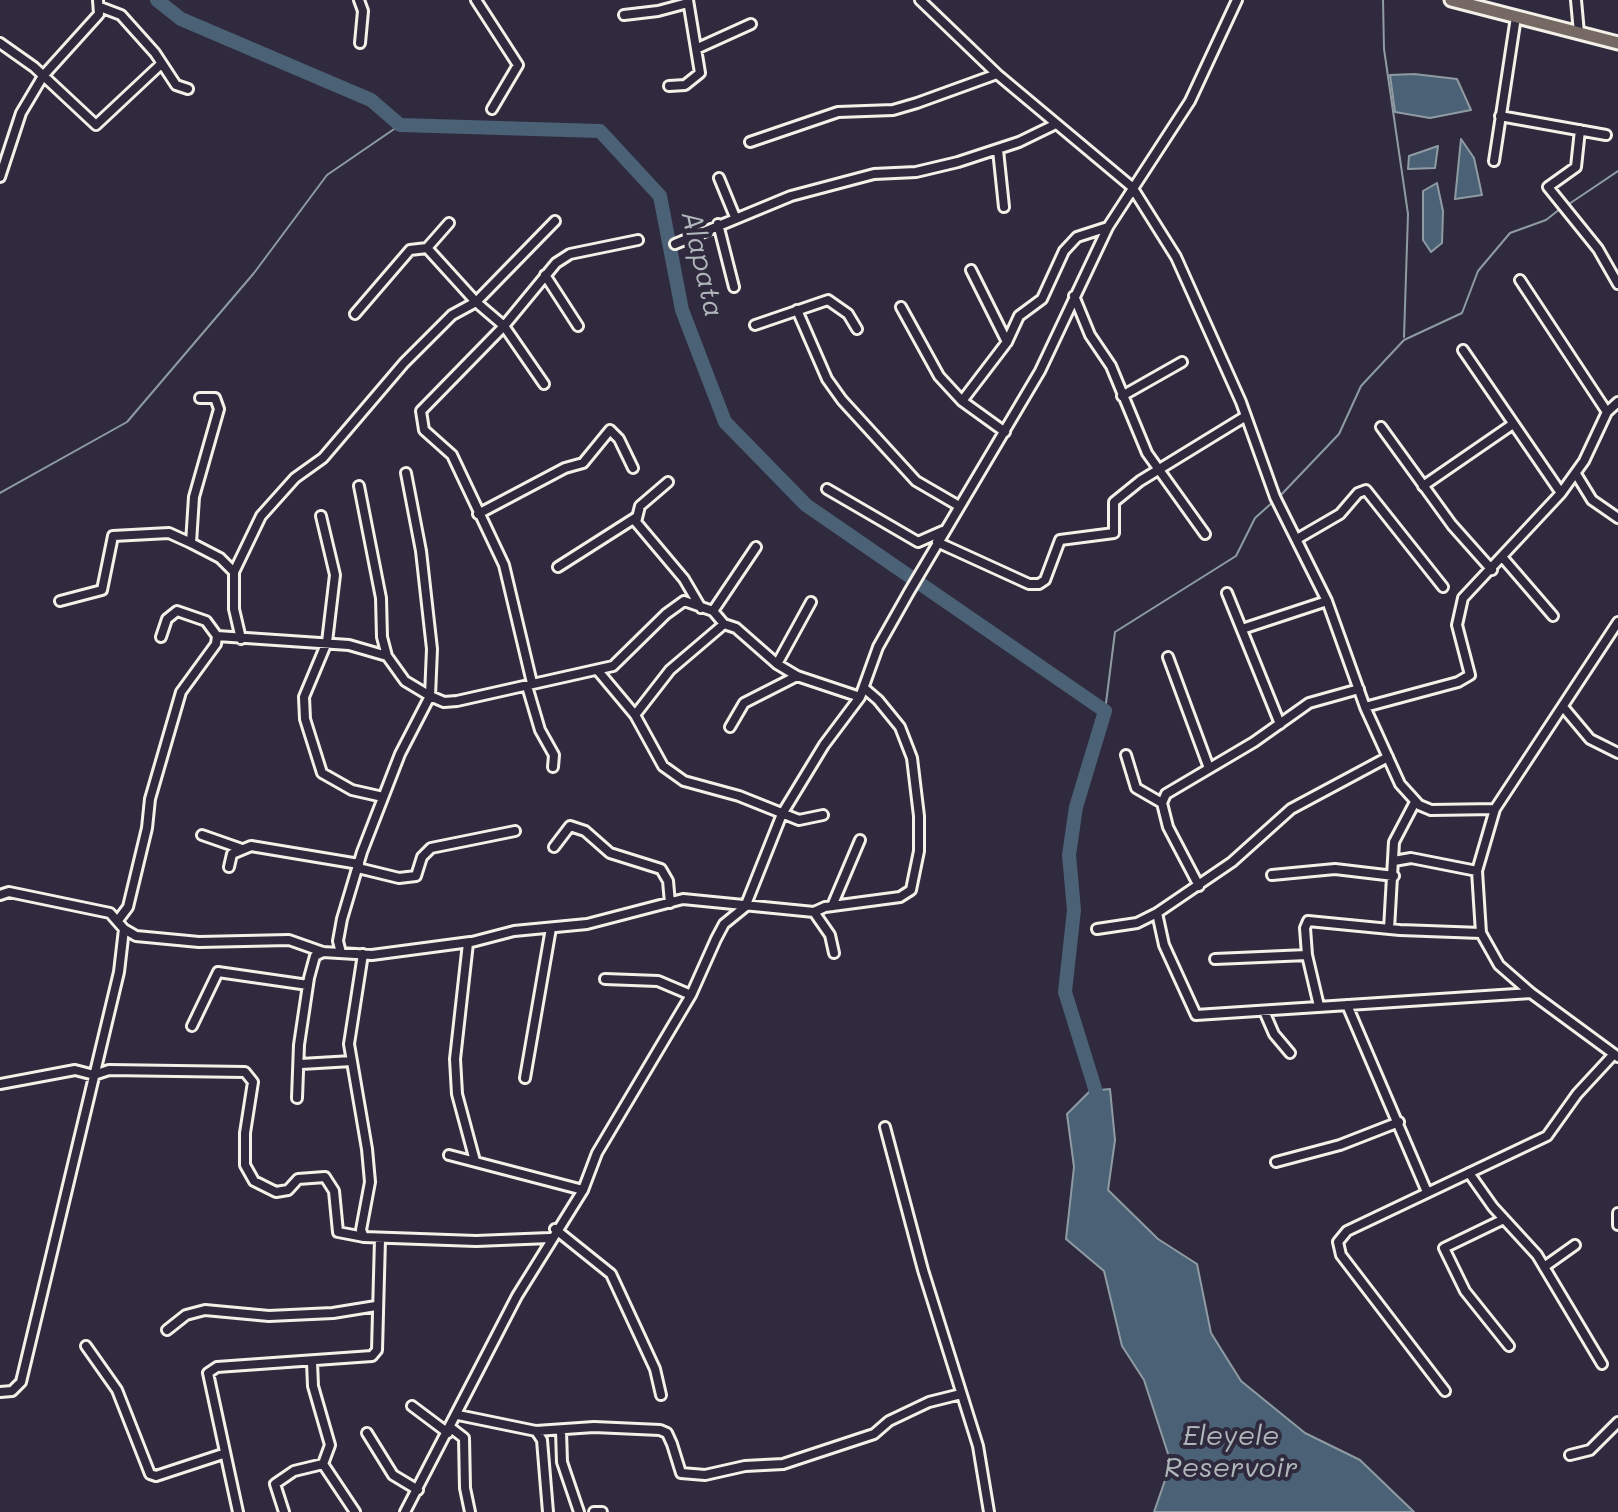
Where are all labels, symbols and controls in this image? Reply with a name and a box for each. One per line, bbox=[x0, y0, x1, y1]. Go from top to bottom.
water label: Alapata bbox=[673, 207, 731, 321]
water label: Eleyele Reservoir bbox=[1164, 1419, 1298, 1485]

